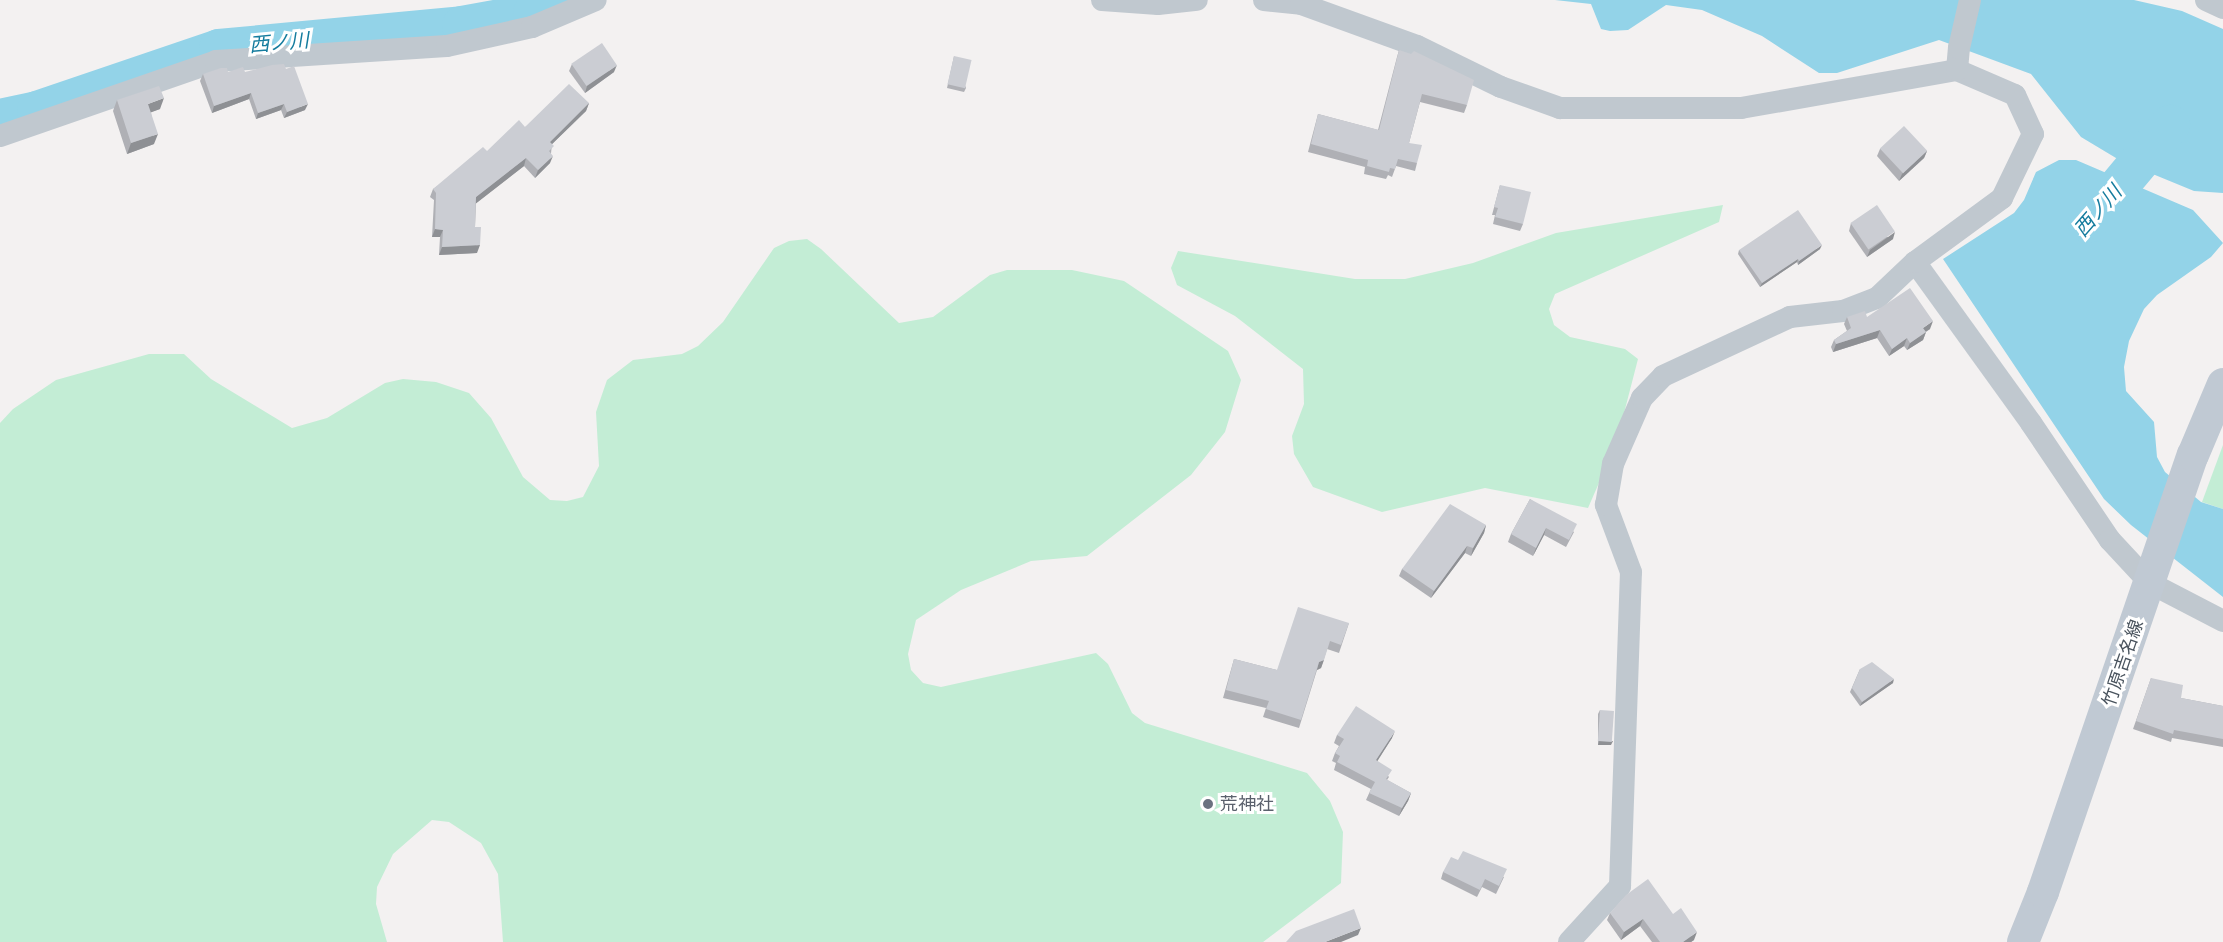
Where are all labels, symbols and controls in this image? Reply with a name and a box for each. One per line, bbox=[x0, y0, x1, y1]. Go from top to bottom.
water label: 西ノ川 bbox=[248, 28, 310, 58]
water label: 西ノ川 bbox=[2069, 180, 2127, 242]
street label: 竹原吉名線 bbox=[2098, 617, 2148, 709]
place label: 荒神社 bbox=[1220, 793, 1274, 815]
marker: 荒神社 bbox=[1201, 797, 1215, 811]

